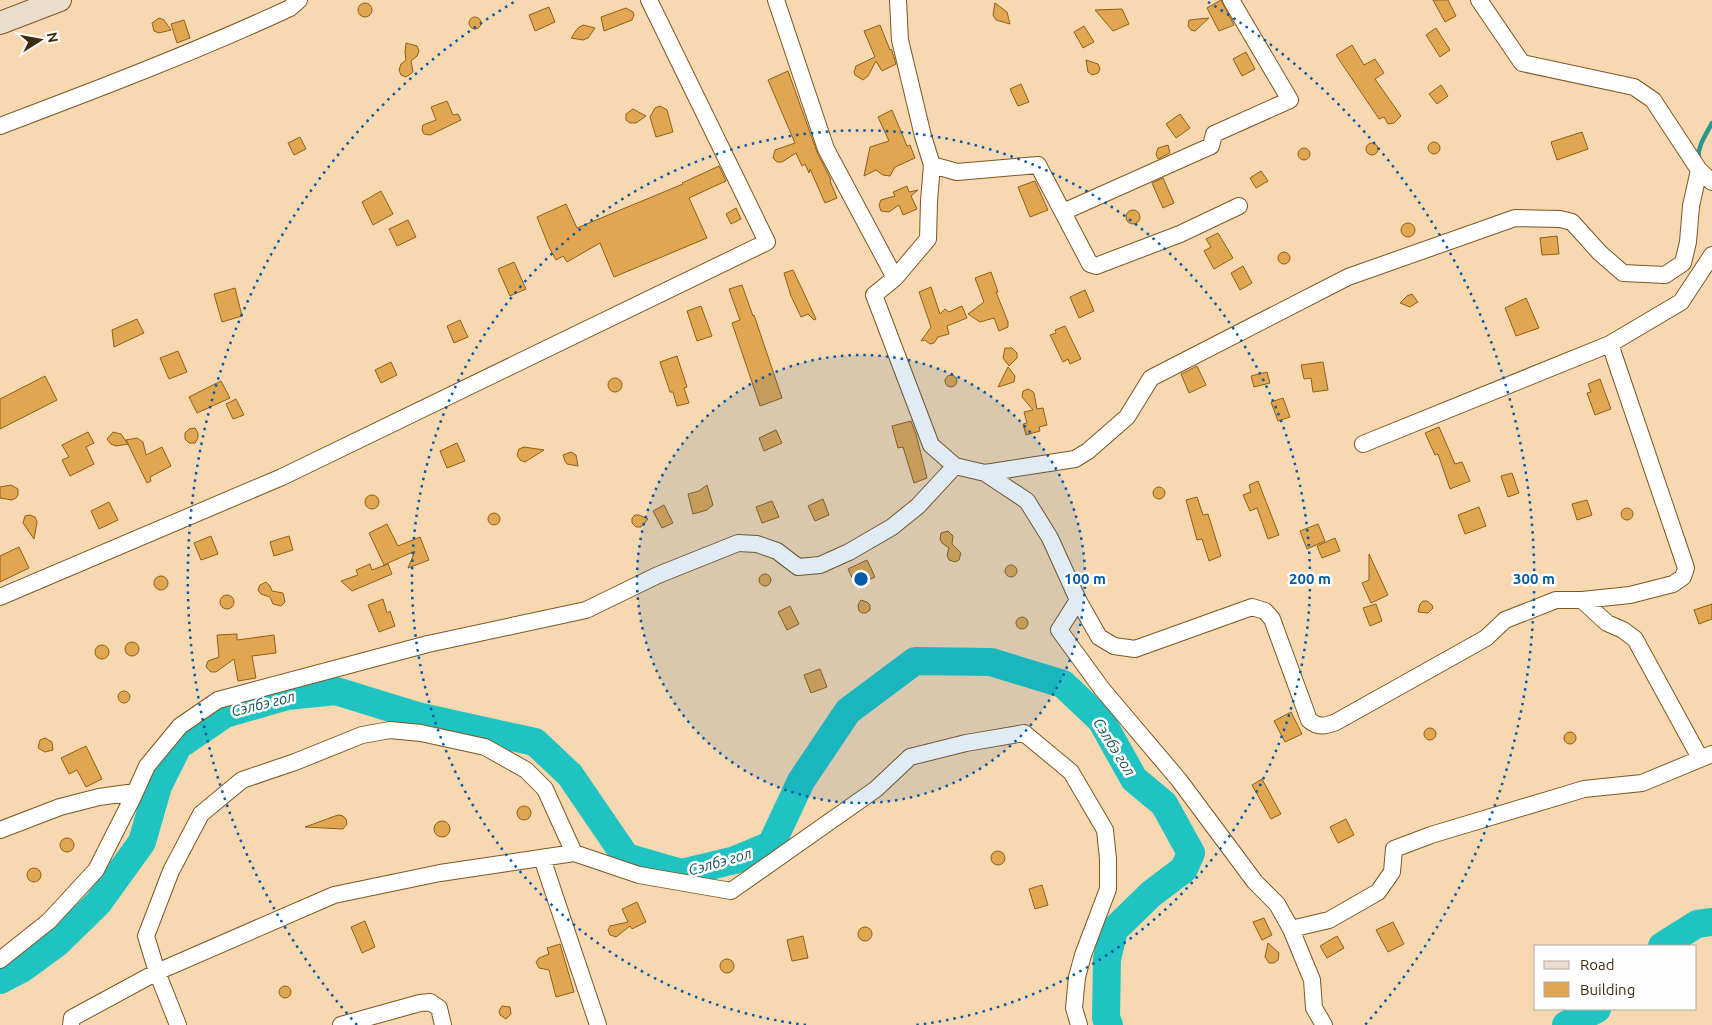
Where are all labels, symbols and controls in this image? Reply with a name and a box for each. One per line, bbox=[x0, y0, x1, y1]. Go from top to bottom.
north arrow bbox=[15, 15, 65, 65]
text: N bbox=[44, 31, 62, 44]
centre of rings bbox=[852, 570, 870, 588]
text: 100 m bbox=[1064, 570, 1106, 587]
text: 200 m bbox=[1289, 570, 1331, 587]
text: 300 m bbox=[1513, 570, 1555, 587]
water label: Сэлбэ гол bbox=[229, 687, 297, 720]
water label: Сэлбэ гол bbox=[1090, 715, 1139, 779]
water label: Сэлбэ гол bbox=[686, 844, 753, 879]
legend bbox=[1534, 945, 1697, 1010]
text: Road bbox=[1580, 956, 1615, 973]
text: Building bbox=[1580, 981, 1635, 998]

